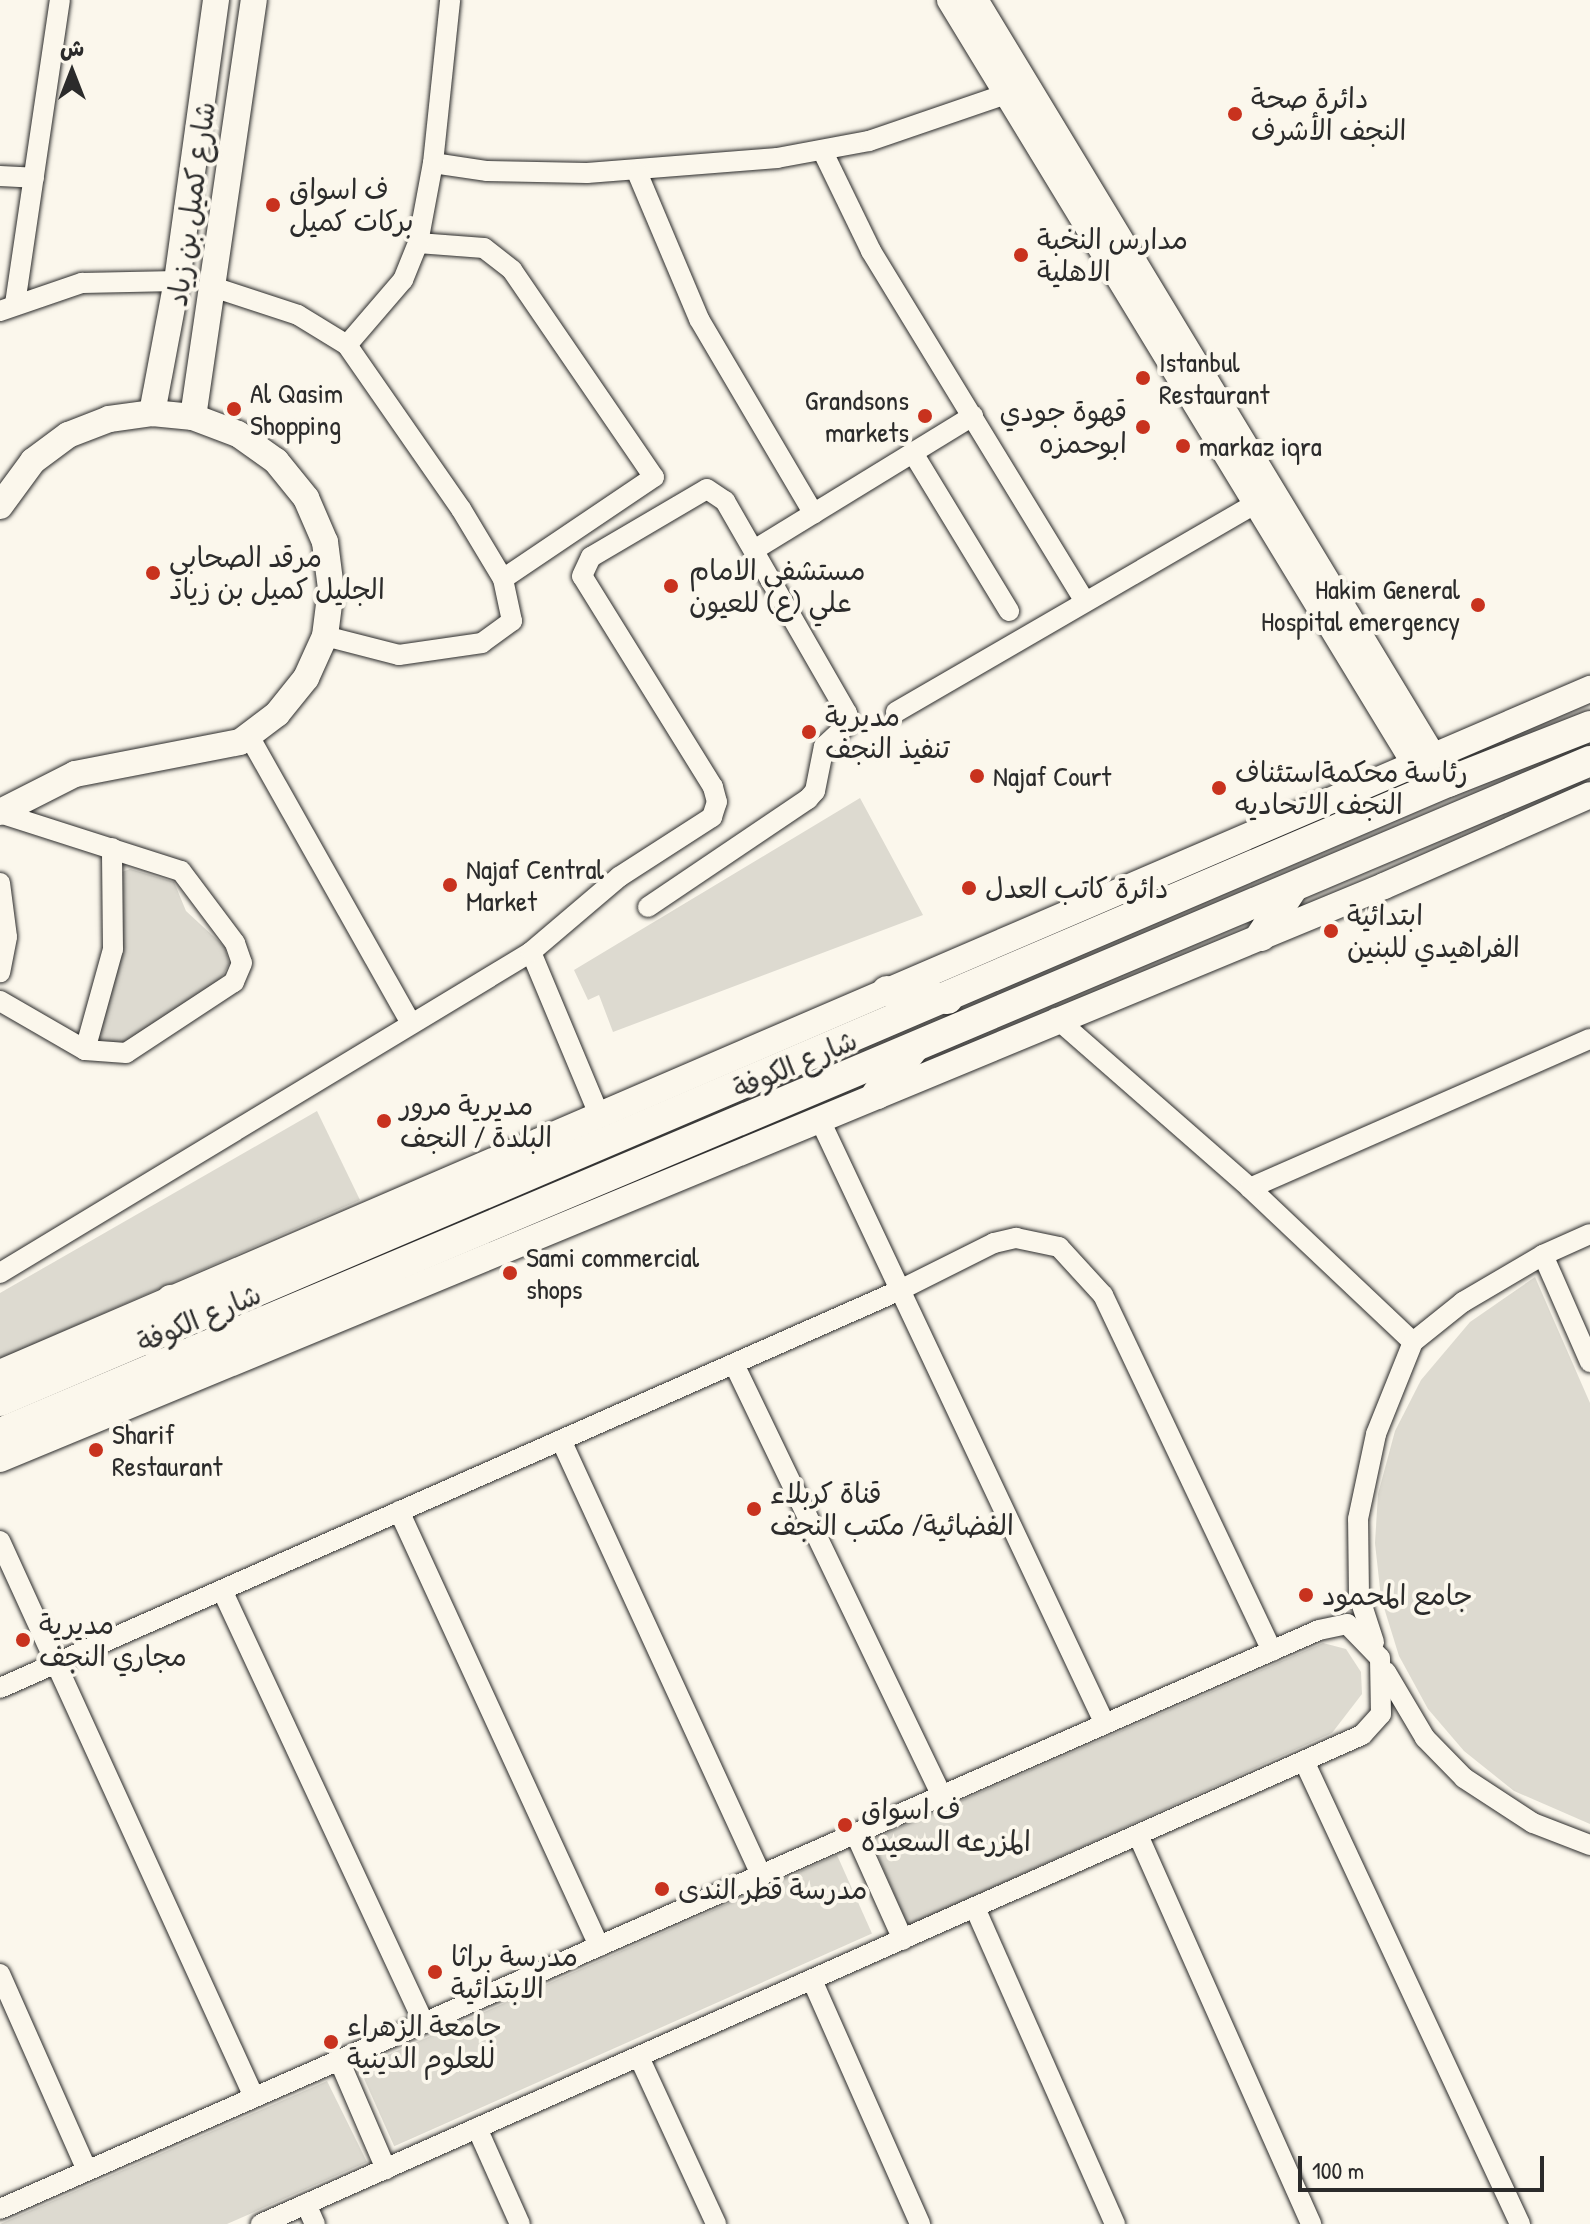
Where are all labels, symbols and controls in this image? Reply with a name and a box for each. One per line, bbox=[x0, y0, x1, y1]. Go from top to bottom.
north arrow bbox=[32, 32, 112, 112]
text: ش bbox=[60, 33, 84, 63]
place label: دائرة صحة النجف الأشرف bbox=[1251, 81, 1406, 147]
street label: شارع كميل بن زياد bbox=[160, 99, 222, 309]
marker: دائرة صحة النجف الأشرف bbox=[1226, 105, 1244, 123]
place label: ف اسواق بركات كميل bbox=[289, 172, 414, 238]
marker: ف اسواق بركات كميل bbox=[264, 196, 282, 214]
place label: مدارس النخبة الاهلية bbox=[1037, 222, 1188, 288]
marker: مدارس النخبة الاهلية bbox=[1012, 246, 1030, 264]
place label: Istanbul Restaurant bbox=[1159, 345, 1269, 411]
marker: Istanbul Restaurant bbox=[1134, 369, 1152, 387]
place label: Al Qasim Shopping bbox=[250, 376, 343, 442]
place label: Grandsons markets bbox=[805, 383, 909, 449]
place label: قهوة جودي ابوحمزه bbox=[999, 394, 1127, 460]
marker: Al Qasim Shopping bbox=[225, 400, 243, 418]
marker: Grandsons markets bbox=[916, 407, 934, 425]
marker: قهوة جودي ابوحمزه bbox=[1134, 418, 1152, 436]
place label: markaz iqra bbox=[1199, 429, 1322, 463]
marker: markaz iqra bbox=[1174, 437, 1192, 455]
place label: مرقد الصحابي الجليل كميل بن زياد bbox=[169, 540, 385, 606]
place label: مستشفى الامام علي (ع) للعيون bbox=[689, 553, 866, 619]
marker: مرقد الصحابي الجليل كميل بن زياد bbox=[144, 564, 162, 582]
place label: Hakim General Hospital emergency bbox=[1261, 572, 1460, 638]
marker: مستشفى الامام علي (ع) للعيون bbox=[660, 575, 682, 597]
marker: Hakim General Hospital emergency bbox=[1467, 594, 1489, 616]
place label: مديرية تنفيذ النجف bbox=[825, 699, 950, 765]
marker: مديرية تنفيذ النجف bbox=[800, 723, 818, 741]
place label: رئاسة محكمةاستئناف النجف الاتحاديه bbox=[1235, 755, 1468, 821]
place label: Najaf Court bbox=[993, 759, 1111, 793]
marker: Najaf Court bbox=[968, 767, 986, 785]
marker: رئاسة محكمةاستئناف النجف الاتحاديه bbox=[1210, 779, 1228, 797]
place label: Najaf Central Market bbox=[466, 852, 604, 918]
place label: دائرة كاتب العدل bbox=[985, 871, 1168, 905]
marker: Najaf Central Market bbox=[441, 876, 459, 894]
marker: دائرة كاتب العدل bbox=[960, 879, 978, 897]
place label: ابتدائية الفراهيدي للبنين bbox=[1347, 898, 1520, 964]
marker: ابتدائية الفراهيدي للبنين bbox=[1322, 922, 1340, 940]
street label: شارع الكوفة bbox=[728, 1023, 862, 1105]
place label: مديرية مرور البلدة / النجف bbox=[400, 1088, 552, 1154]
marker: مديرية مرور البلدة / النجف bbox=[375, 1112, 393, 1130]
place label: Sami commercial shops bbox=[526, 1240, 699, 1306]
marker: Sami commercial shops bbox=[501, 1264, 519, 1282]
street label: شارع الكوفة bbox=[132, 1277, 266, 1359]
place label: Sharif Restaurant bbox=[112, 1417, 222, 1483]
marker: Sharif Restaurant bbox=[87, 1441, 105, 1459]
place label: قناة كربلاء الفضائية/ مكتب النجف bbox=[770, 1476, 1014, 1542]
marker: قناة كربلاء الفضائية/ مكتب النجف bbox=[745, 1500, 763, 1518]
place label: جامع المحمود bbox=[1322, 1578, 1473, 1612]
marker: جامع المحمود bbox=[1297, 1586, 1315, 1604]
place label: مديرية مجاري النجف bbox=[39, 1607, 187, 1673]
marker: مديرية مجاري النجف bbox=[14, 1631, 32, 1649]
place label: ف اسواق المزرعه السعيده bbox=[861, 1792, 1031, 1858]
marker: ف اسواق المزرعه السعيده bbox=[836, 1816, 854, 1834]
place label: مدرسة قطر الندى bbox=[678, 1872, 867, 1906]
marker: مدرسة قطر الندى bbox=[653, 1880, 671, 1898]
place label: مدرسة براثا الابتدائية bbox=[451, 1939, 578, 2005]
marker: مدرسة براثا الابتدائية bbox=[426, 1963, 444, 1981]
place label: جامعة الزهراء للعلوم الدينية bbox=[347, 2009, 502, 2075]
marker: جامعة الزهراء للعلوم الدينية bbox=[322, 2033, 340, 2051]
scale bar bbox=[1302, 2140, 1548, 2190]
text: 100 m bbox=[1312, 2154, 1364, 2186]

